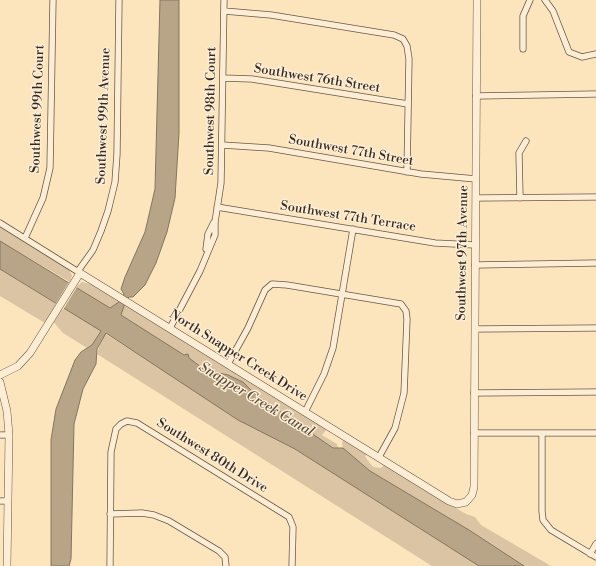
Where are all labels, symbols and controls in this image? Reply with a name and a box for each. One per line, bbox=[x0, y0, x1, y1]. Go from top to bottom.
street label: Southwest 99th Court bbox=[28, 45, 48, 173]
street label: Southwest 99th Avenue bbox=[94, 47, 114, 185]
street label: Southwest 98th Court bbox=[202, 47, 220, 175]
street label: Southwest 76th Street bbox=[253, 61, 381, 97]
street label: Southwest 77th Street bbox=[287, 132, 415, 170]
street label: Southwest 97th Avenue bbox=[454, 185, 472, 321]
street label: Southwest 77th Terrace bbox=[279, 199, 417, 235]
street label: North Snapper Creek Drive bbox=[166, 307, 310, 405]
water label: Snapper Creek Canal bbox=[195, 359, 317, 441]
street label: Southwest 80th Drive bbox=[154, 415, 270, 497]

